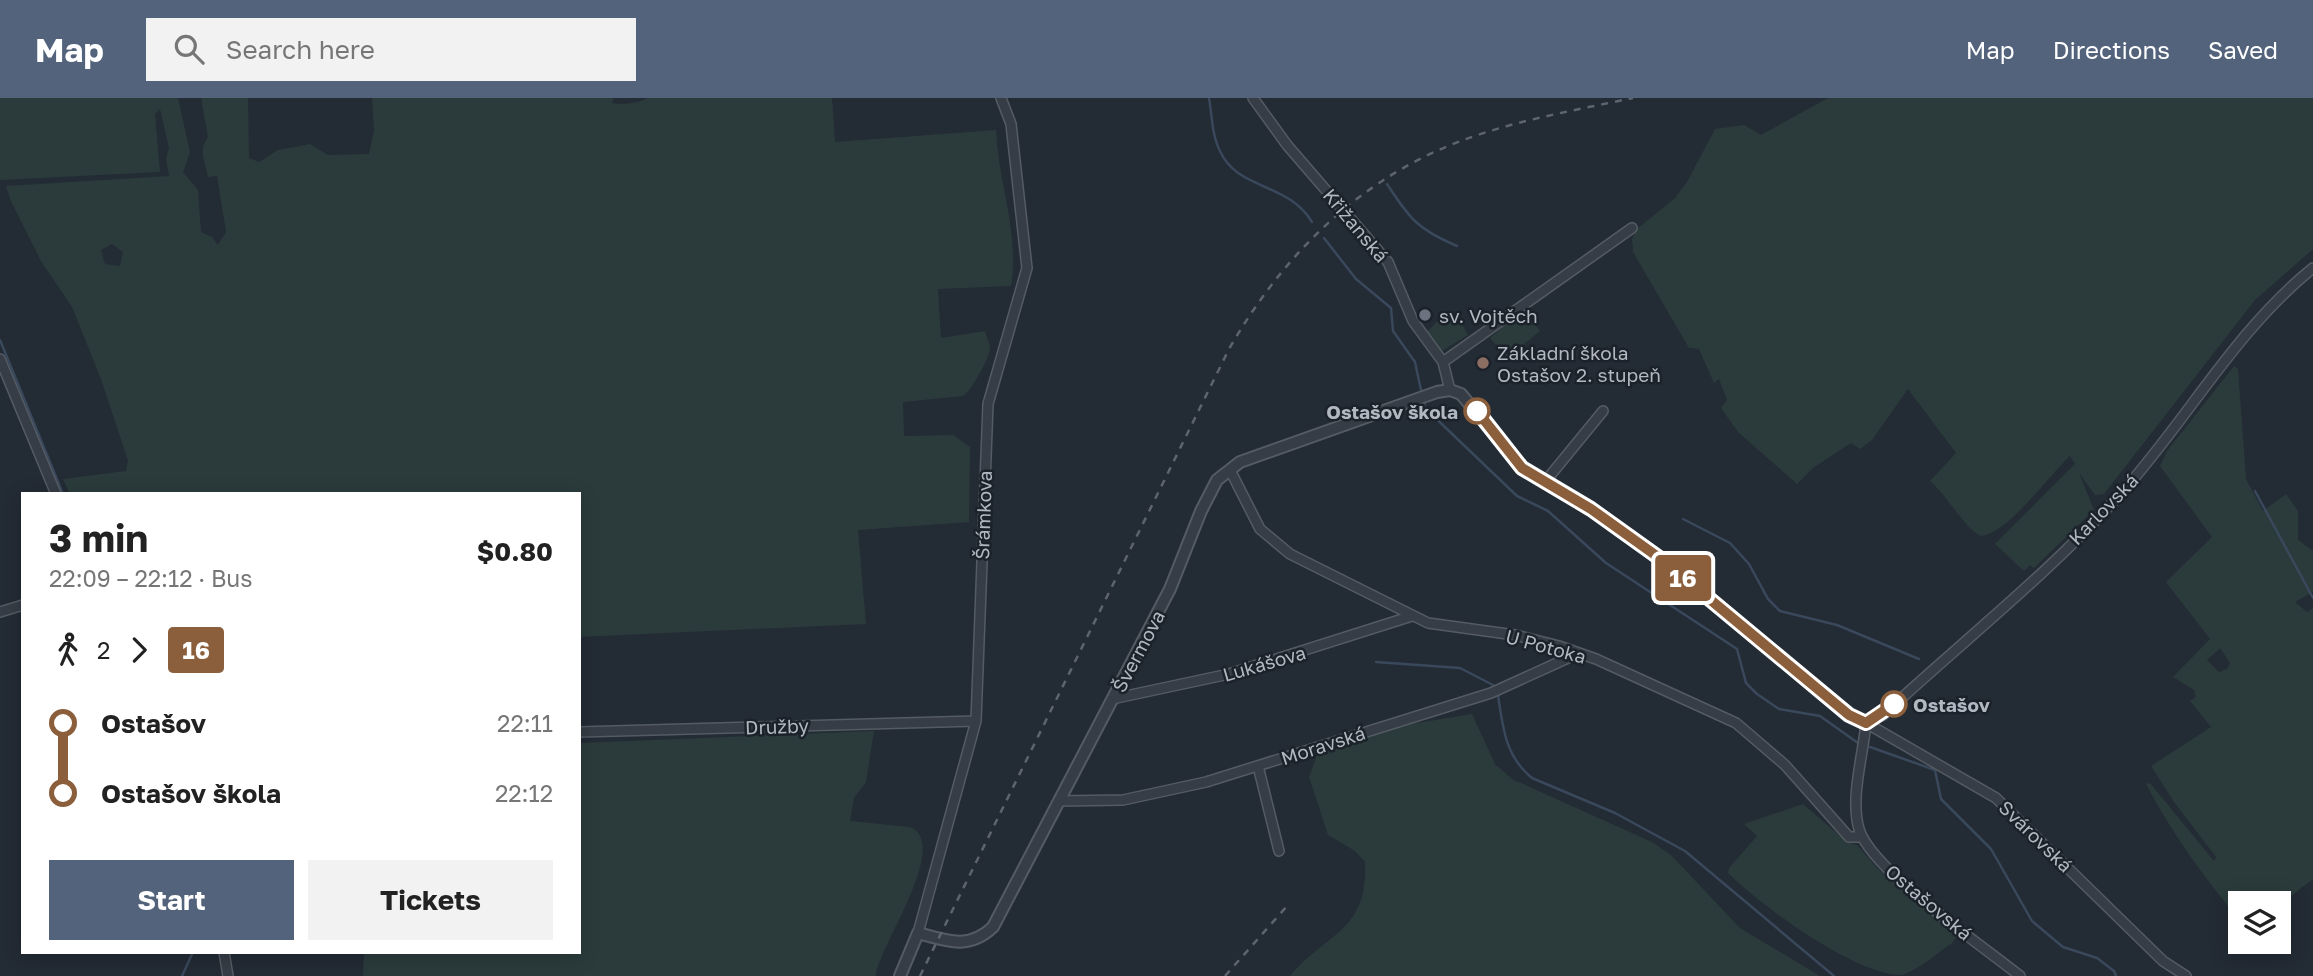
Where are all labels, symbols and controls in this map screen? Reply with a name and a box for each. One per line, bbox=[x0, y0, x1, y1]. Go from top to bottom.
search box bbox=[146, 18, 636, 81]
text: Map bbox=[35, 30, 104, 69]
icon: search bbox=[170, 30, 208, 68]
text: Search here bbox=[226, 34, 375, 65]
text: Map bbox=[1966, 35, 2015, 64]
text: Directions bbox=[2053, 35, 2170, 64]
text: Saved bbox=[2208, 35, 2278, 64]
street label: Křižanská bbox=[1319, 183, 1393, 267]
place label: sv. Vojtěch bbox=[1439, 304, 1538, 327]
marker: sv. Vojtěch bbox=[1417, 307, 1433, 323]
place label: Základní škola Ostašov 2. stupeň bbox=[1497, 341, 1661, 386]
marker: Základní škola Ostašov 2. stupeň bbox=[1475, 355, 1491, 371]
marker: Ostašov škola bbox=[1464, 398, 1490, 424]
place label: Ostašov škola bbox=[1326, 400, 1458, 423]
street label: Karlovská bbox=[2063, 469, 2143, 549]
street label: Šrámkova bbox=[970, 470, 996, 560]
text: 3 min bbox=[49, 515, 148, 560]
text: $0.80 bbox=[477, 536, 553, 567]
line badge: 16 bbox=[1652, 555, 1714, 601]
text: 16 bbox=[1669, 563, 1697, 592]
text: 22:09 – 22:12 · Bus bbox=[49, 564, 252, 592]
street label: Švermova bbox=[1107, 606, 1169, 696]
street label: U Potoka bbox=[1503, 624, 1589, 668]
icon: walk bbox=[49, 631, 87, 669]
icon: forward bbox=[120, 631, 158, 669]
text: 16 bbox=[182, 635, 210, 664]
text: 2 bbox=[97, 636, 110, 664]
street label: Lukášova bbox=[1220, 640, 1308, 686]
marker: Ostašov bbox=[1881, 691, 1907, 717]
place label: Ostašov bbox=[1913, 693, 1990, 716]
text: Ostašov bbox=[101, 708, 206, 739]
text: 22:11 bbox=[497, 709, 553, 737]
street label: Družby bbox=[745, 713, 810, 739]
street label: Moravská bbox=[1278, 721, 1368, 769]
text: Ostašov škola bbox=[101, 778, 281, 809]
text: 22:12 bbox=[495, 779, 553, 807]
street label: Svárovská bbox=[1995, 795, 2077, 877]
street label: Ostašovská bbox=[1881, 859, 1977, 945]
button: Start bbox=[49, 860, 294, 940]
button: Tickets bbox=[308, 860, 553, 940]
map controls bbox=[2228, 891, 2291, 954]
button: layers bbox=[2228, 891, 2291, 954]

